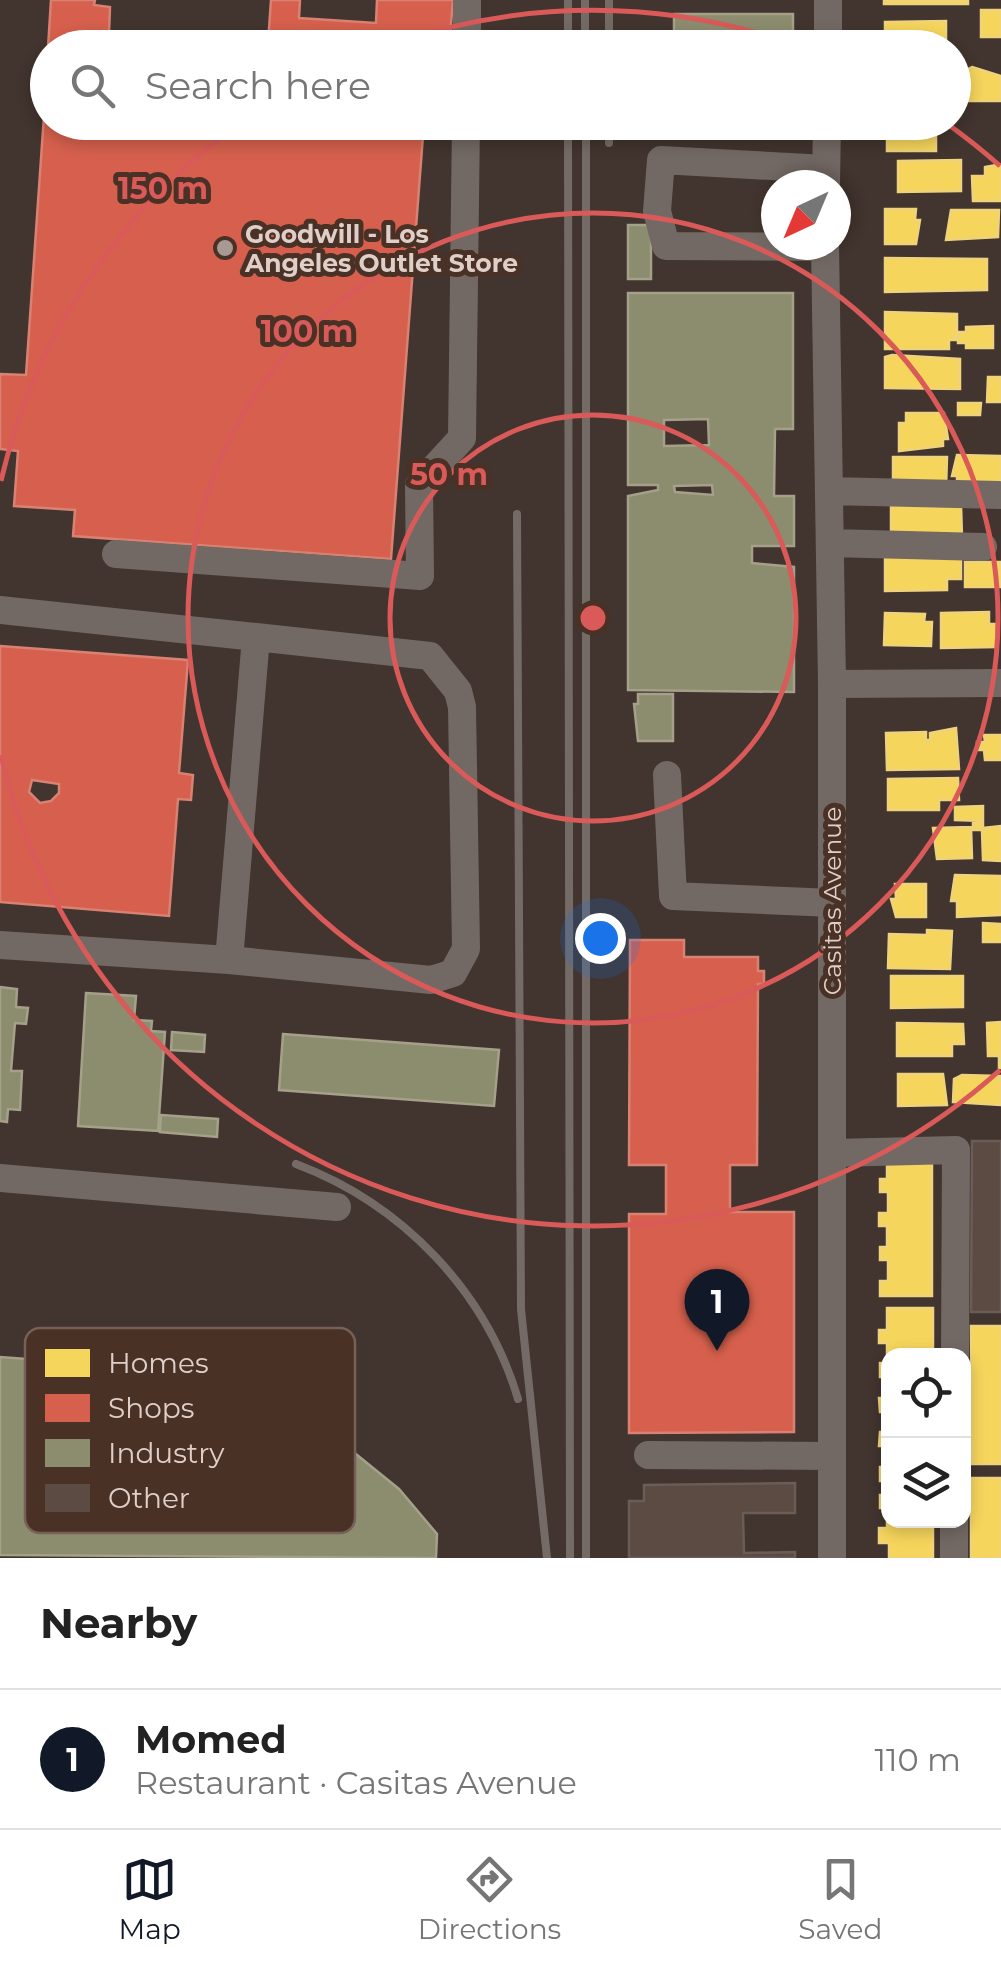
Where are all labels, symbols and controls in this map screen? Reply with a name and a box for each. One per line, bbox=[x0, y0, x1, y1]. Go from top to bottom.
search box bbox=[30, 30, 971, 140]
icon: search bbox=[65, 58, 120, 113]
text: Search here bbox=[145, 62, 371, 109]
text: 150 m bbox=[118, 170, 208, 207]
north arrow bbox=[761, 170, 851, 260]
place label: Goodwill - Los Angeles Outlet Store bbox=[244, 219, 518, 278]
marker: Goodwill - Los Angeles Outlet Store bbox=[214, 237, 236, 259]
text: 100 m bbox=[261, 313, 353, 350]
text: 50 m bbox=[410, 456, 488, 493]
centre of rings bbox=[575, 600, 611, 636]
street label: Casitas Avenue bbox=[817, 807, 847, 995]
your location bbox=[575, 913, 626, 964]
pin: 1 bbox=[684, 1268, 750, 1351]
legend bbox=[25, 1328, 355, 1533]
text: Homes bbox=[108, 1346, 209, 1380]
map controls bbox=[881, 1348, 971, 1528]
button: locate bbox=[881, 1348, 971, 1438]
text: Shops bbox=[108, 1391, 194, 1425]
text: Industry bbox=[108, 1436, 225, 1470]
button: layers bbox=[881, 1438, 971, 1528]
text: Other bbox=[108, 1481, 190, 1515]
text: Nearby bbox=[40, 1597, 197, 1649]
text: Momed bbox=[135, 1716, 286, 1763]
text: 1 bbox=[66, 1740, 79, 1779]
text: 110 m bbox=[874, 1740, 961, 1779]
text: Restaurant · Casitas Avenue bbox=[135, 1763, 577, 1802]
tab: Map bbox=[119, 1852, 181, 1946]
tab: Directions bbox=[418, 1852, 561, 1946]
tab: Saved bbox=[798, 1852, 882, 1946]

